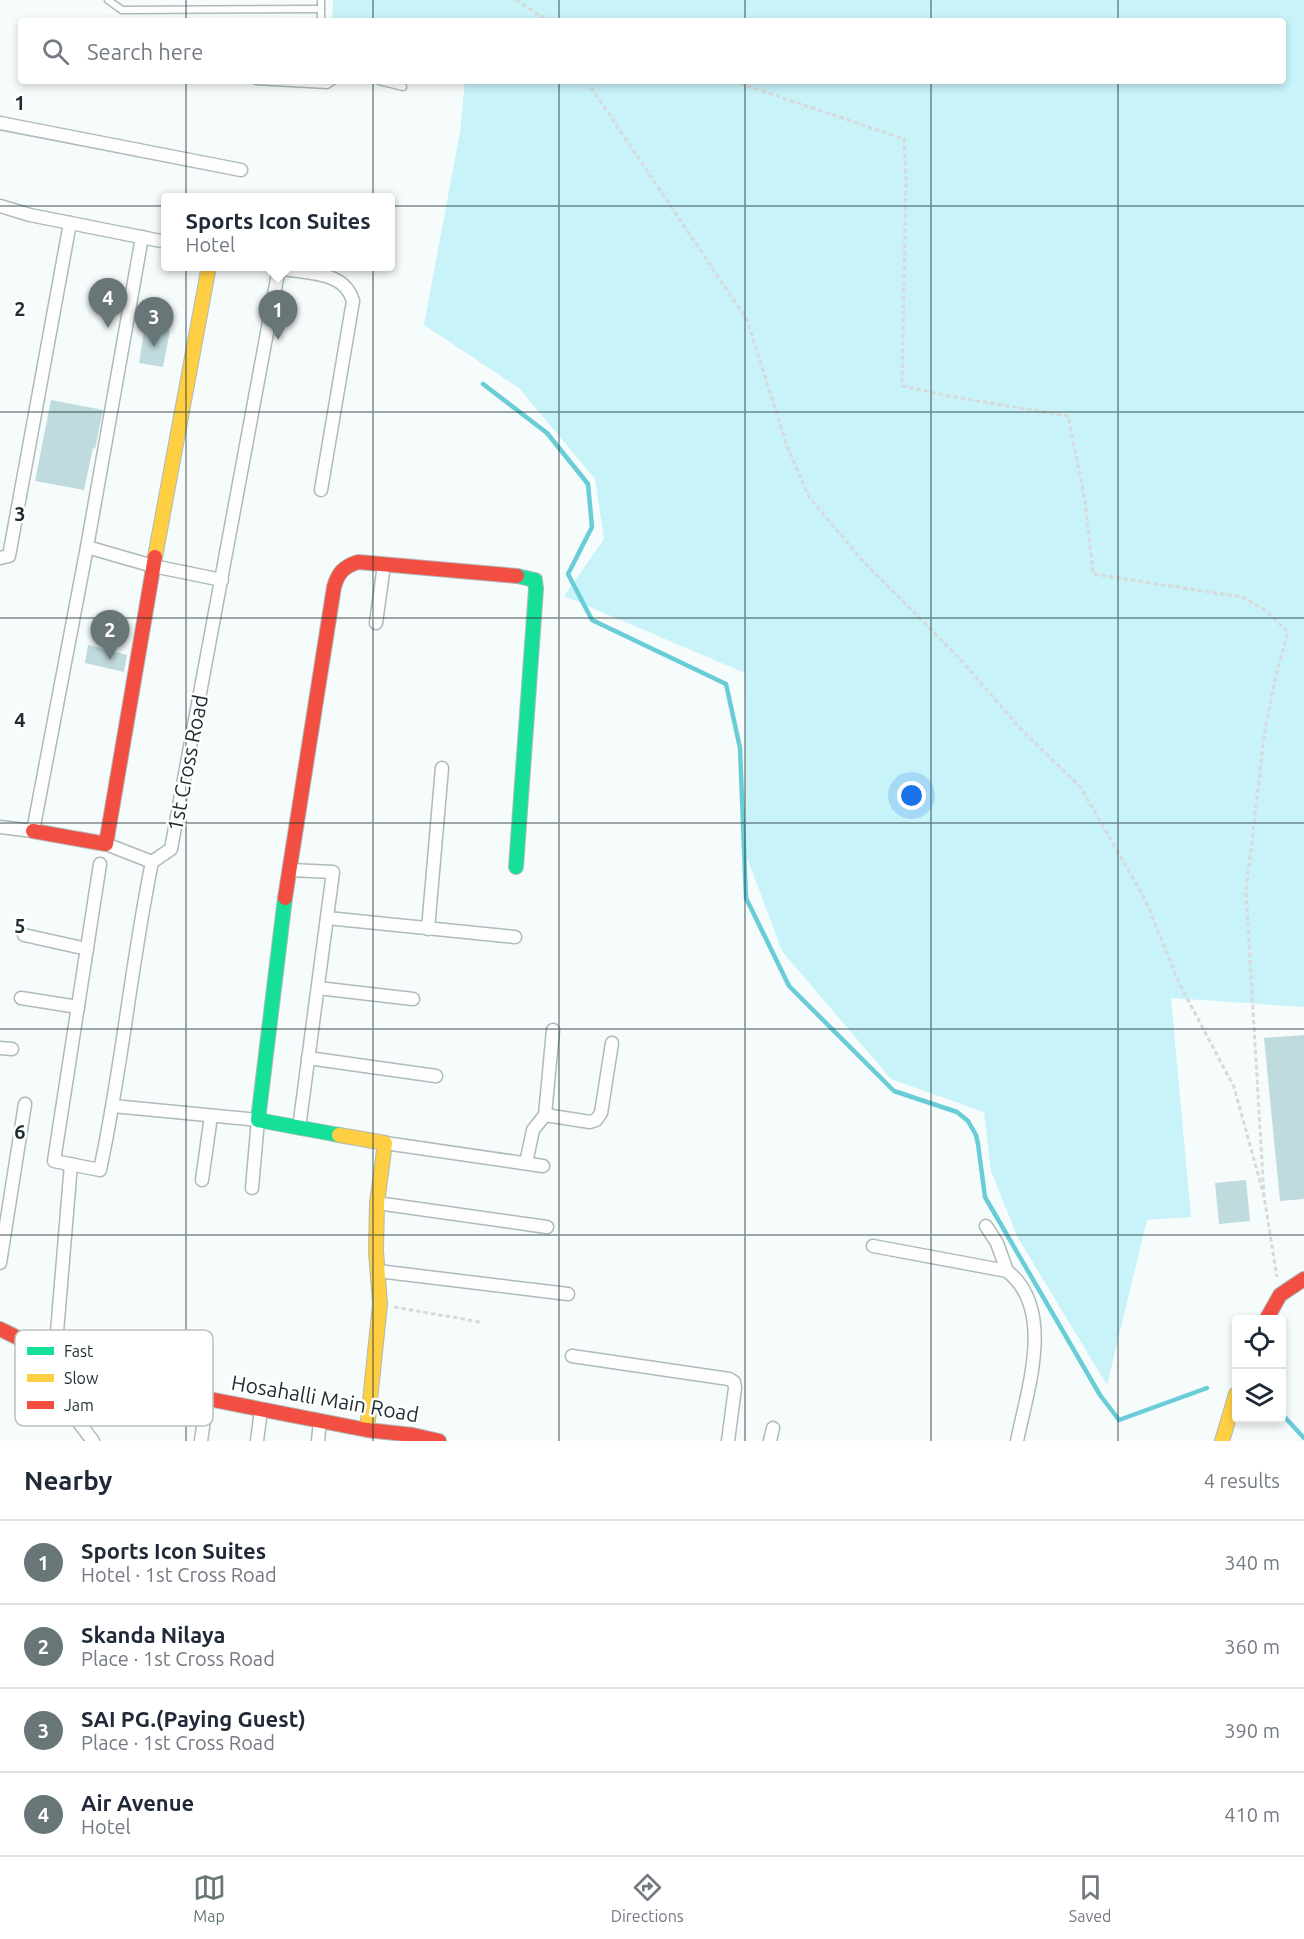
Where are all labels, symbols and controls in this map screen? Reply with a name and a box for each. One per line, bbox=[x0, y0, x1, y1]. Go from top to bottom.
search box bbox=[18, 18, 1286, 84]
icon: search bbox=[39, 35, 72, 68]
text: Search here bbox=[87, 39, 203, 64]
text: 1 bbox=[14, 91, 26, 114]
popup bbox=[161, 193, 395, 271]
text: Sports Icon Suites bbox=[185, 208, 371, 233]
text: Hotel bbox=[185, 233, 235, 256]
pin: 4 bbox=[88, 278, 128, 328]
pin: 1 bbox=[258, 290, 298, 340]
text: 2 bbox=[14, 297, 26, 320]
pin: 3 bbox=[134, 298, 174, 347]
text: 3 bbox=[14, 502, 26, 525]
pin: 2 bbox=[90, 610, 130, 660]
street label: 1st Cross Road bbox=[162, 693, 212, 833]
text: 4 bbox=[14, 708, 26, 731]
your location bbox=[897, 781, 926, 810]
text: 5 bbox=[14, 914, 26, 937]
text: 6 bbox=[14, 1120, 26, 1143]
map controls bbox=[1232, 1315, 1286, 1423]
button: locate bbox=[1232, 1315, 1286, 1369]
legend bbox=[15, 1330, 213, 1426]
text: Fast bbox=[64, 1342, 94, 1360]
text: Slow bbox=[64, 1369, 99, 1387]
button: layers bbox=[1232, 1369, 1286, 1423]
street label: Hosahalli Main Road bbox=[230, 1370, 421, 1426]
text: Jam bbox=[64, 1396, 94, 1414]
text: Nearby bbox=[24, 1466, 112, 1495]
text: 4 results bbox=[1204, 1469, 1280, 1492]
text: Sports Icon Suites bbox=[81, 1538, 266, 1563]
text: 1 bbox=[38, 1551, 49, 1574]
text: 340 m bbox=[1224, 1551, 1280, 1574]
text: Hotel · 1st Cross Road bbox=[81, 1563, 277, 1586]
text: Skanda Nilaya bbox=[81, 1622, 225, 1647]
text: 2 bbox=[38, 1635, 49, 1658]
text: 360 m bbox=[1224, 1635, 1280, 1658]
text: Place · 1st Cross Road bbox=[81, 1647, 275, 1670]
text: SAI PG.(Paying Guest) bbox=[81, 1706, 306, 1731]
text: 3 bbox=[38, 1719, 49, 1742]
text: 390 m bbox=[1224, 1719, 1280, 1742]
text: Place · 1st Cross Road bbox=[81, 1731, 275, 1754]
text: Air Avenue bbox=[81, 1790, 194, 1815]
text: 4 bbox=[38, 1803, 49, 1826]
text: 410 m bbox=[1224, 1803, 1280, 1826]
text: Hotel bbox=[81, 1815, 131, 1838]
tab: Map bbox=[193, 1871, 226, 1925]
tab: Directions bbox=[611, 1871, 684, 1925]
tab: Saved bbox=[1069, 1871, 1111, 1925]

